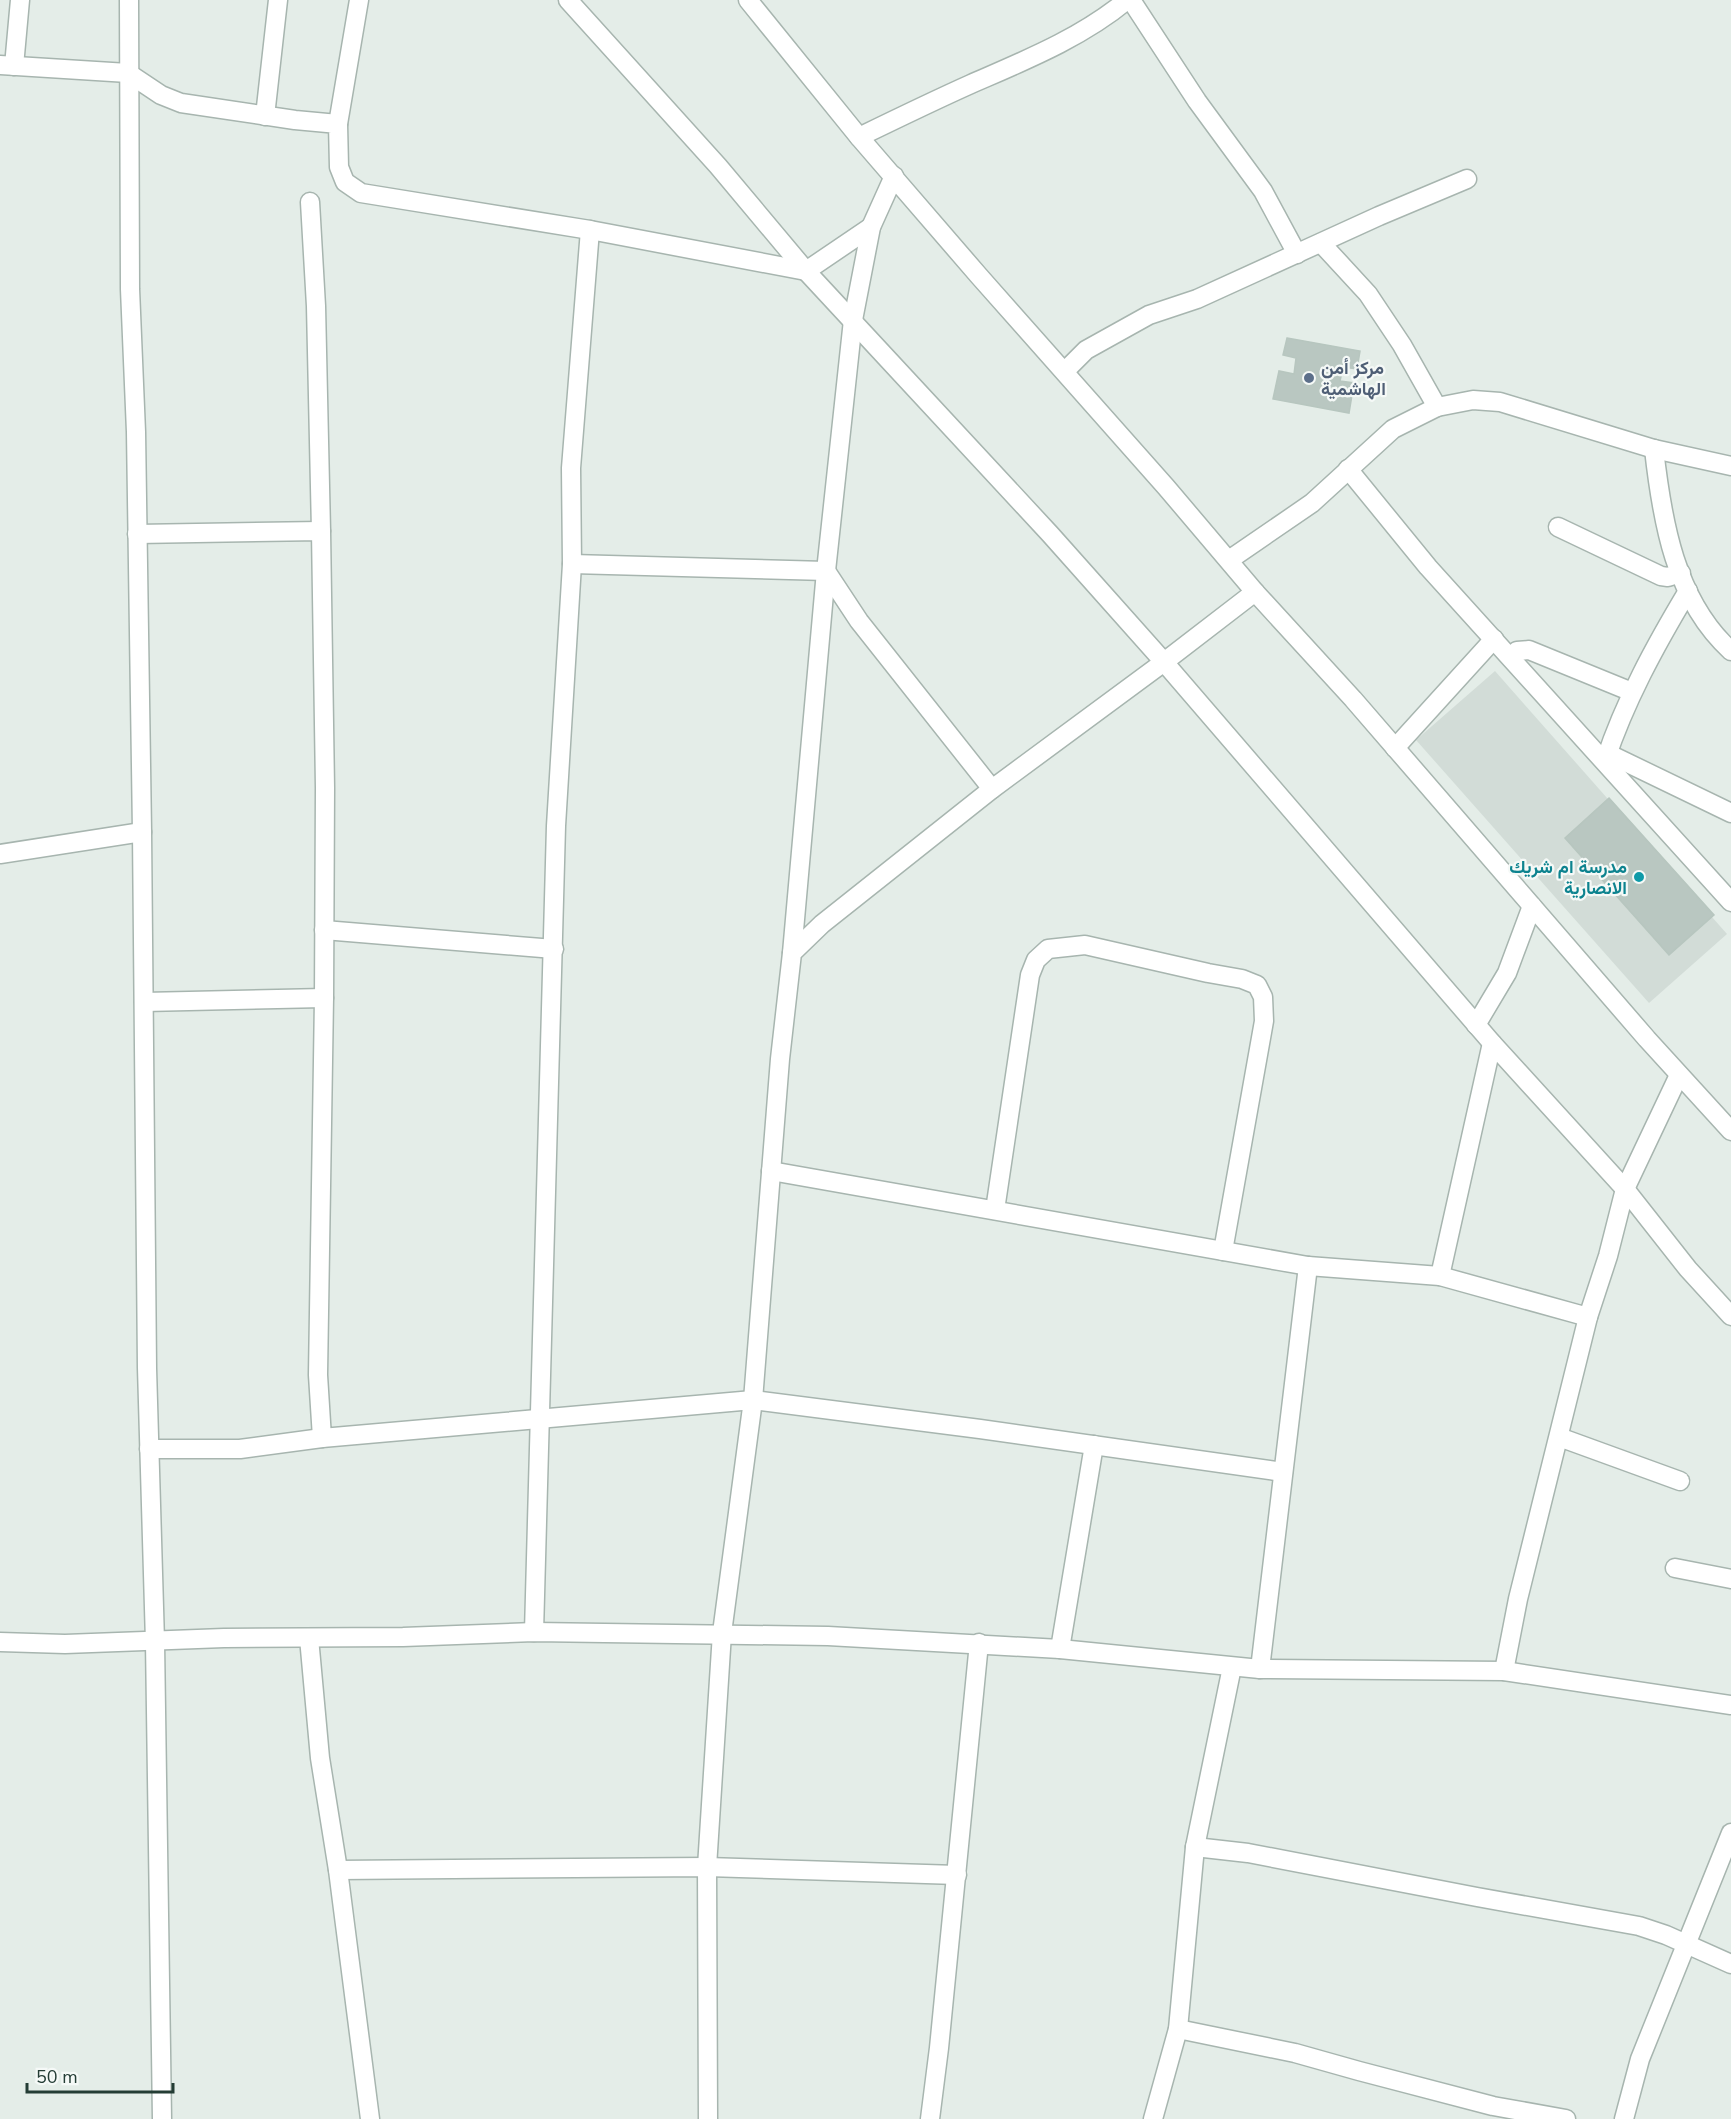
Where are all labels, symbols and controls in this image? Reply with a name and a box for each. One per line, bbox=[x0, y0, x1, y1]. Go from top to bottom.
place label: مركز أمن الهاشمية bbox=[1321, 356, 1386, 401]
marker: مركز أمن الهاشمية bbox=[1302, 371, 1316, 385]
place label: مدرسة ام شريك الانصارية bbox=[1509, 855, 1627, 900]
marker: مدرسة ام شريك الانصارية bbox=[1632, 870, 1646, 884]
scale bar bbox=[27, 2056, 172, 2094]
text: 50 m bbox=[36, 2065, 78, 2089]

